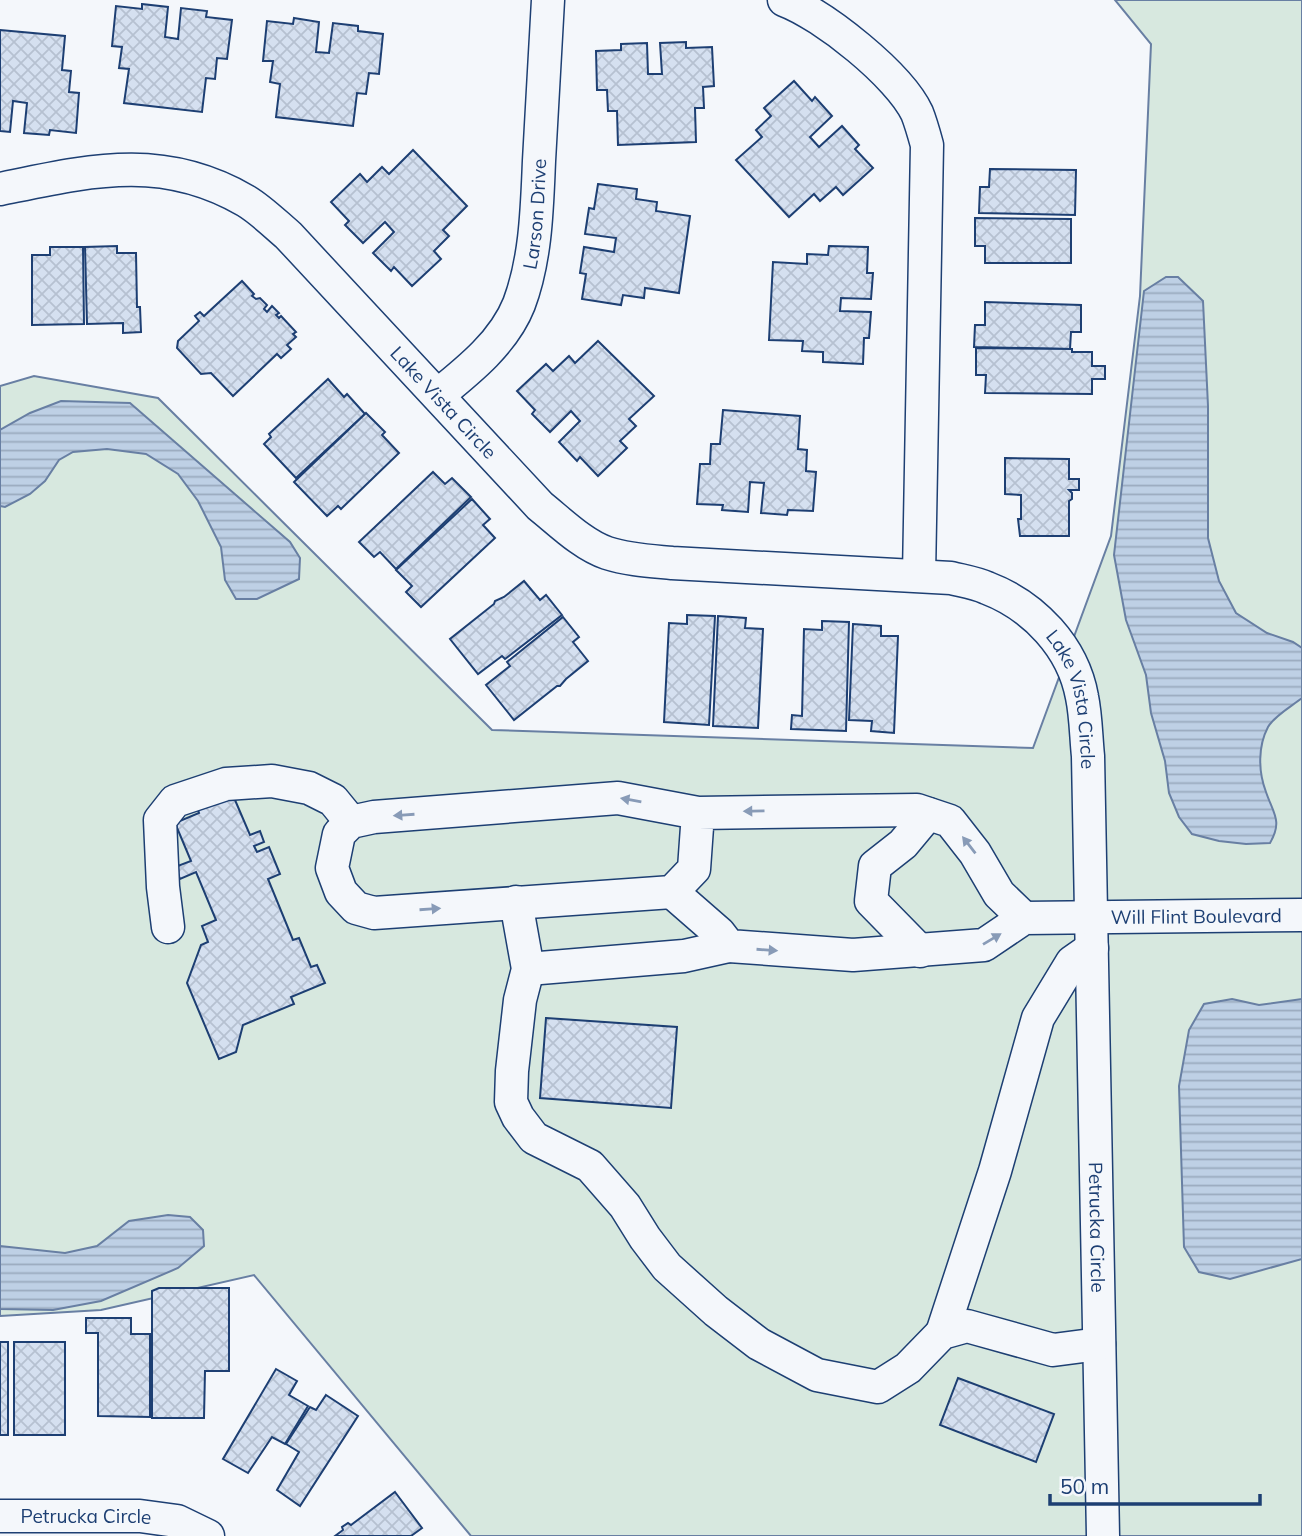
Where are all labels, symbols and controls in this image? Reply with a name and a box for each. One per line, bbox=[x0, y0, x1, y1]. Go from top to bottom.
street label: Larson Drive bbox=[517, 158, 551, 271]
street label: Lake Vista Circle bbox=[385, 341, 502, 464]
street label: Lake Vista Circle bbox=[1041, 625, 1100, 769]
one-way arrow bbox=[620, 795, 642, 806]
one-way arrow bbox=[743, 806, 765, 817]
one-way arrow bbox=[393, 809, 415, 820]
one-way arrow bbox=[961, 836, 976, 854]
one-way arrow bbox=[420, 903, 442, 914]
street label: Will Flint Boulevard bbox=[1111, 903, 1282, 929]
one-way arrow bbox=[982, 933, 1001, 945]
one-way arrow bbox=[756, 945, 778, 956]
street label: Petrucka Circle bbox=[1084, 1162, 1110, 1293]
scale bar bbox=[1050, 1462, 1260, 1506]
text: 50 m bbox=[1060, 1473, 1109, 1499]
street label: Petrucka Circle bbox=[21, 1504, 153, 1529]

